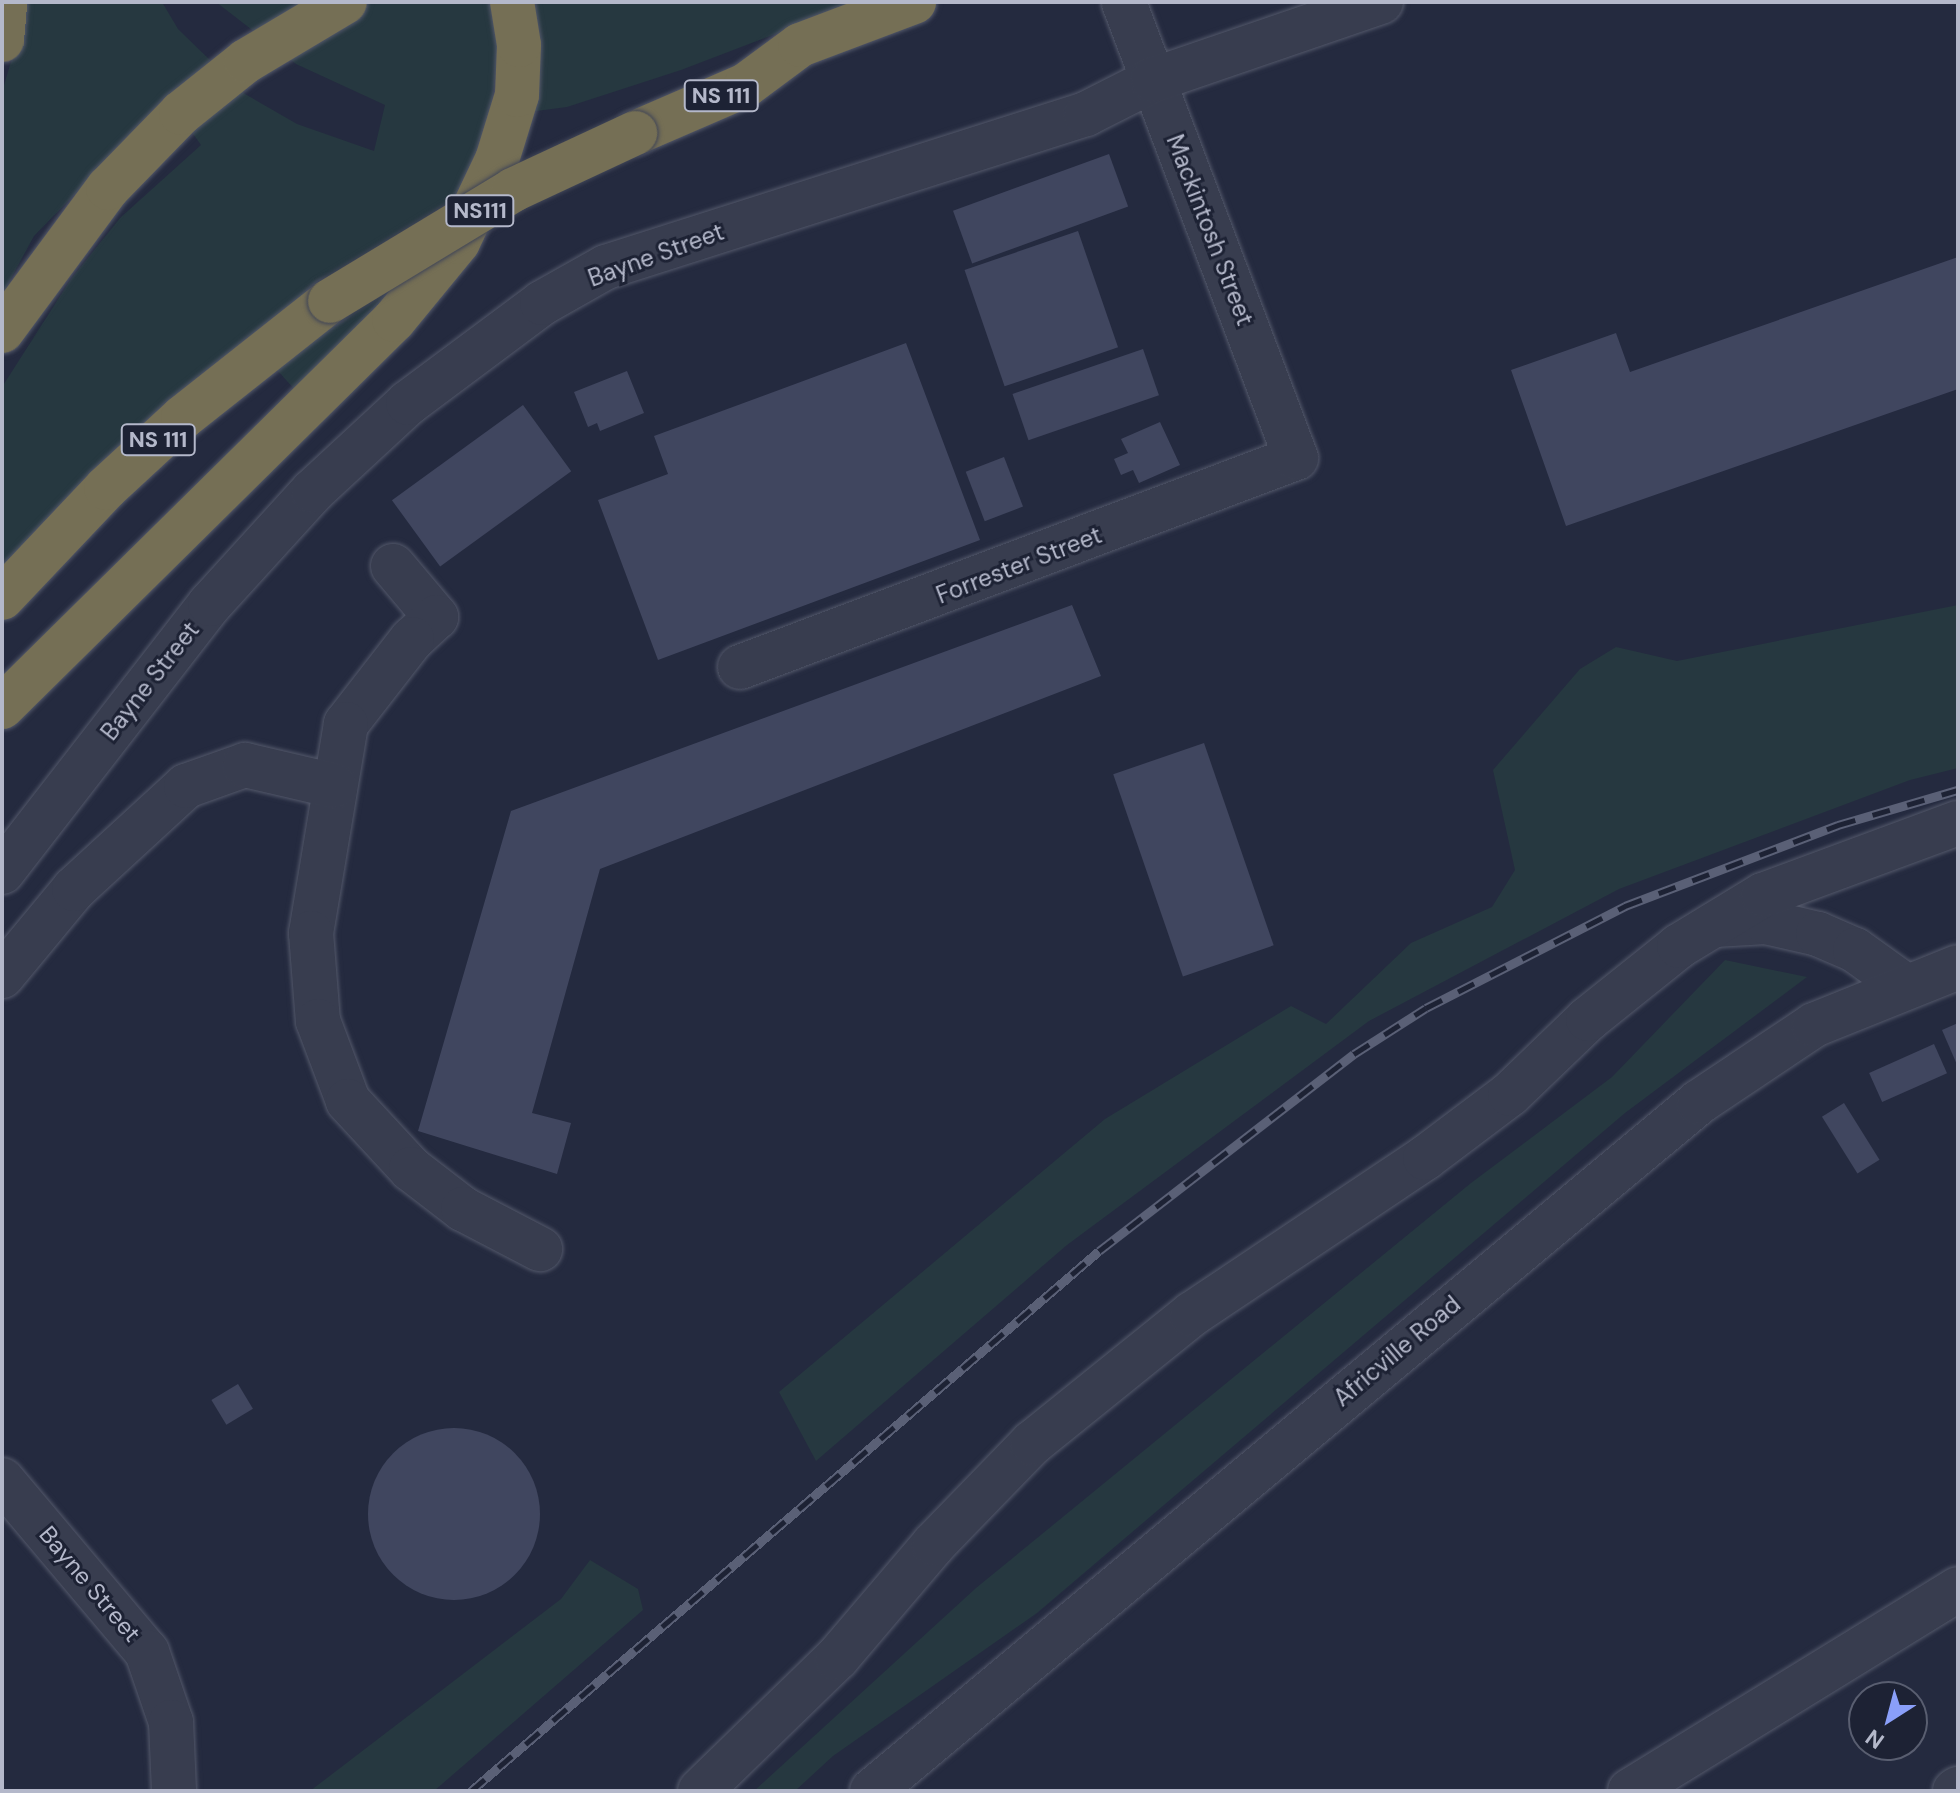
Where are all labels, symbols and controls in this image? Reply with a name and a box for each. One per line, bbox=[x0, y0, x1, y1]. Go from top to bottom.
road number: NS 111 bbox=[683, 78, 759, 114]
street label: Mackintosh Street bbox=[1160, 130, 1260, 330]
road number: NS111 bbox=[444, 193, 516, 229]
street label: Bayne Street bbox=[584, 217, 728, 293]
road number: NS 111 bbox=[120, 422, 196, 458]
street label: Forrester Street bbox=[932, 520, 1106, 610]
street label: Bayne Street bbox=[95, 616, 205, 746]
street label: Africville Road bbox=[1328, 1290, 1466, 1412]
street label: Bayne Street bbox=[33, 1520, 147, 1648]
north arrow bbox=[1848, 1681, 1928, 1761]
text: N bbox=[1860, 1723, 1890, 1756]

